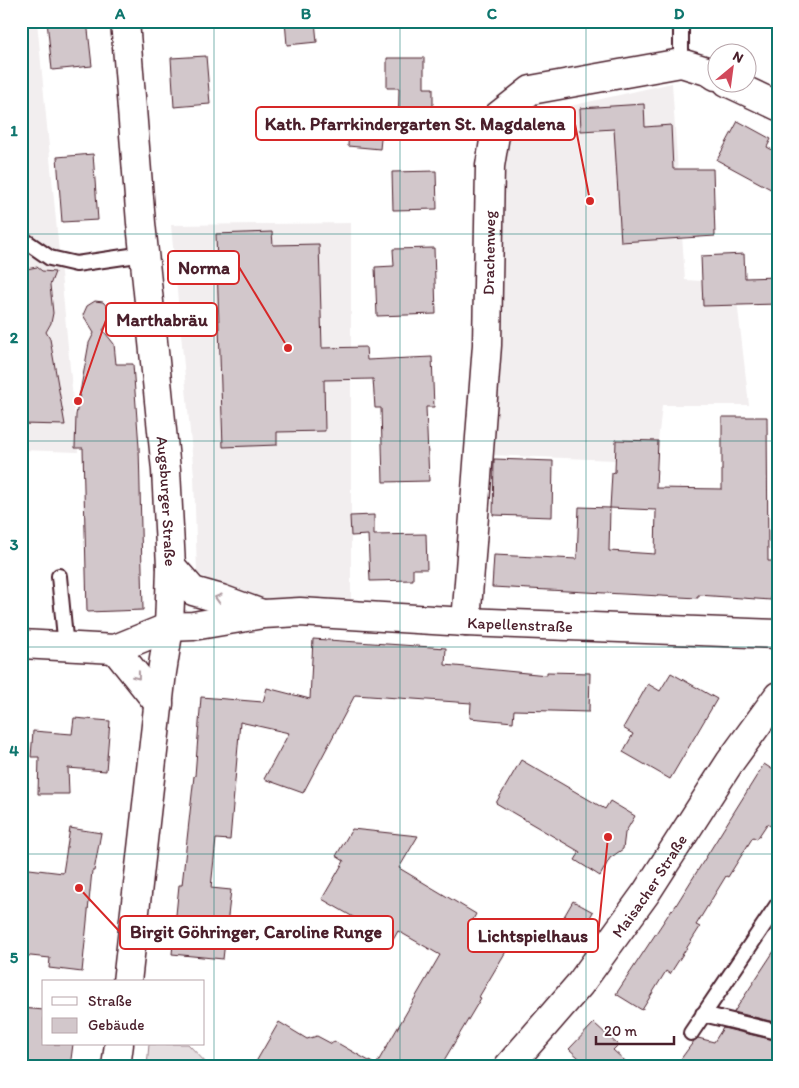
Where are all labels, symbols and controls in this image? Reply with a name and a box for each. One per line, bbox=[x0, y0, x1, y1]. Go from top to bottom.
text: A bbox=[114, 4, 126, 23]
text: B bbox=[301, 4, 312, 23]
text: C bbox=[487, 4, 498, 23]
text: D bbox=[674, 4, 685, 23]
north arrow bbox=[706, 42, 756, 92]
text: N bbox=[730, 47, 746, 67]
callout: Kath. Pfarrkindergarten St. Magdalena bbox=[256, 107, 575, 140]
text: Kath. Pfarrkindergarten St. Magdalena bbox=[265, 113, 566, 135]
text: 1 bbox=[10, 121, 18, 140]
street label: Drachenweg bbox=[479, 210, 499, 295]
callout: Norma bbox=[168, 251, 239, 284]
text: Norma bbox=[178, 257, 230, 279]
callout: Marthabräu bbox=[106, 303, 217, 336]
text: Marthabräu bbox=[116, 309, 209, 331]
text: 2 bbox=[10, 328, 19, 347]
street label: Augsburger Straße bbox=[153, 435, 180, 567]
text: 3 bbox=[10, 535, 19, 554]
one-way arrow bbox=[214, 593, 222, 603]
street label: Kapellenstraße bbox=[467, 613, 573, 636]
one-way arrow bbox=[132, 670, 140, 679]
text: 4 bbox=[9, 741, 19, 760]
street label: Maisacher Straße bbox=[608, 831, 691, 941]
callout: Birgit Göhringer, Caroline Runge bbox=[120, 916, 393, 949]
callout: Lichtspielhaus bbox=[468, 919, 598, 952]
text: Birgit Göhringer, Caroline Runge bbox=[130, 921, 382, 943]
text: Lichtspielhaus bbox=[478, 925, 588, 947]
text: 5 bbox=[10, 948, 19, 967]
legend bbox=[42, 980, 205, 1046]
text: Straße bbox=[88, 992, 132, 1010]
scale bar bbox=[596, 1013, 674, 1045]
text: Gebäude bbox=[88, 1016, 145, 1034]
text: 20 m bbox=[604, 1022, 638, 1040]

